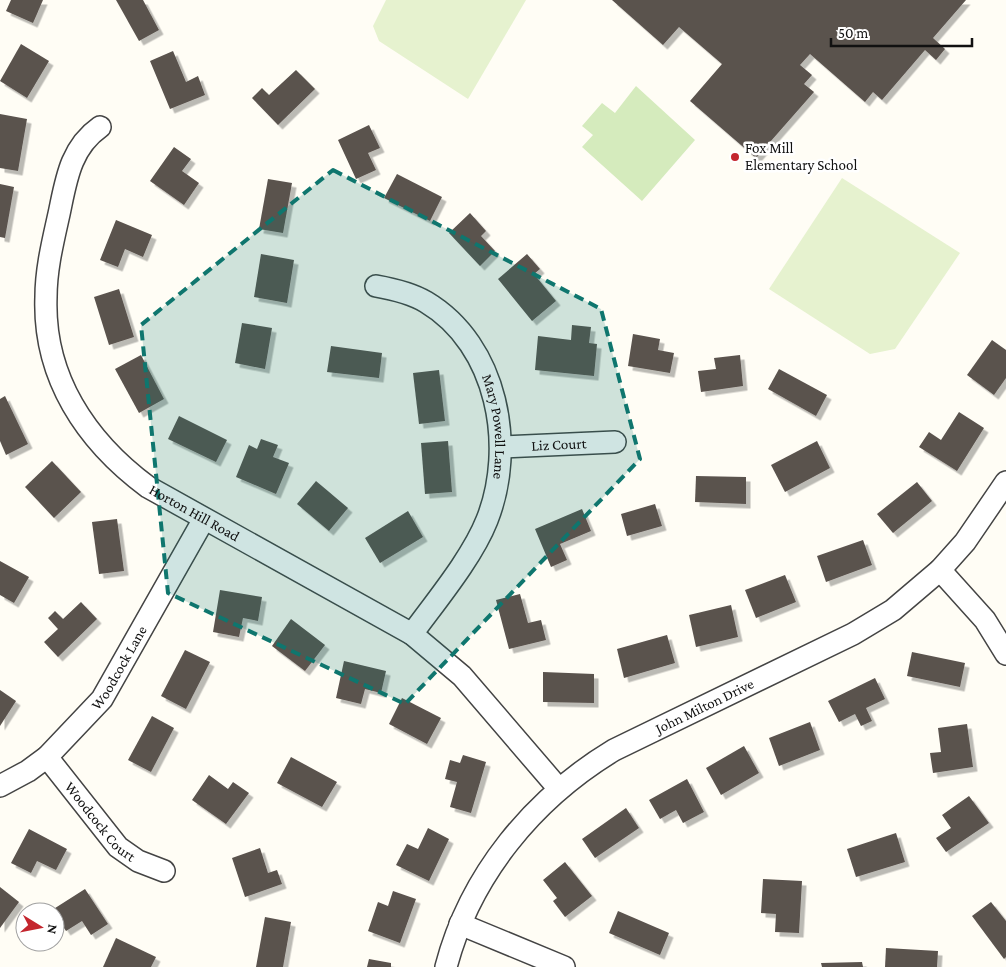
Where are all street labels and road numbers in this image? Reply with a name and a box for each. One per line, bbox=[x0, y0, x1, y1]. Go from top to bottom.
street label: Mary Powell Lane bbox=[479, 372, 508, 481]
street label: Liz Court bbox=[531, 435, 588, 454]
street label: Horton Hill Road bbox=[147, 481, 242, 544]
street label: Woodcock Lane bbox=[88, 622, 150, 713]
street label: John Milton Drive bbox=[651, 675, 757, 738]
street label: Woodcock Court bbox=[62, 779, 139, 865]

